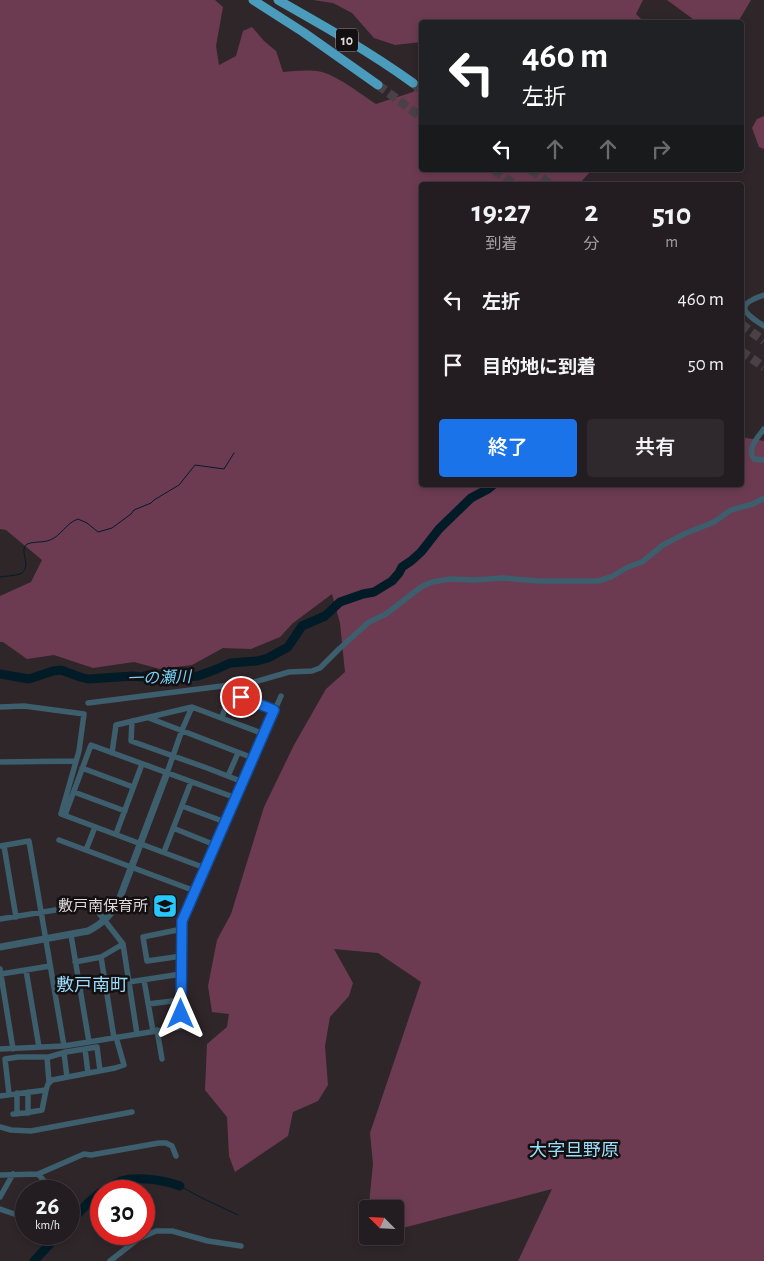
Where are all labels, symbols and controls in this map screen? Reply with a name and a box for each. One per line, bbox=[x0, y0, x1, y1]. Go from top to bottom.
road number: 10 bbox=[336, 28, 358, 52]
text: 460 m bbox=[522, 39, 608, 74]
icon: left bbox=[439, 40, 504, 105]
text: 左折 bbox=[522, 86, 566, 108]
icon: left bbox=[488, 135, 516, 163]
icon: ahead bbox=[541, 135, 569, 163]
icon: ahead bbox=[594, 135, 622, 163]
icon: right bbox=[647, 135, 675, 163]
text: 19:27 bbox=[472, 197, 531, 227]
text: 2 bbox=[584, 197, 598, 227]
text: 510 bbox=[652, 200, 691, 230]
text: m bbox=[665, 234, 678, 250]
text: 到着 bbox=[485, 236, 517, 252]
text: 分 bbox=[583, 236, 599, 252]
icon: left bbox=[439, 286, 467, 314]
text: 460 m bbox=[678, 290, 724, 309]
text: 左折 bbox=[482, 293, 520, 312]
icon: arrive bbox=[439, 351, 467, 379]
text: 50 m bbox=[688, 355, 724, 374]
text: 目的地に到着 bbox=[482, 358, 596, 377]
button: 終了 bbox=[439, 419, 577, 477]
button: 共有 bbox=[587, 419, 724, 477]
water label: 一の瀬川 bbox=[127, 668, 193, 687]
pin bbox=[220, 676, 262, 718]
icon: arrive bbox=[227, 683, 255, 711]
school or university icon: 敷戸南保育所 bbox=[152, 893, 178, 919]
place label: 敷戸南保育所 bbox=[58, 897, 148, 914]
district label: 敷戸南町 bbox=[56, 975, 128, 995]
position arrow bbox=[154, 987, 206, 1039]
district label: 大字旦野原 bbox=[529, 1141, 619, 1160]
speed limit sign: 30 bbox=[90, 1180, 155, 1245]
text: 26 bbox=[36, 1194, 59, 1219]
north arrow bbox=[359, 1200, 404, 1245]
map controls bbox=[359, 1200, 404, 1245]
text: km/h bbox=[35, 1219, 60, 1231]

